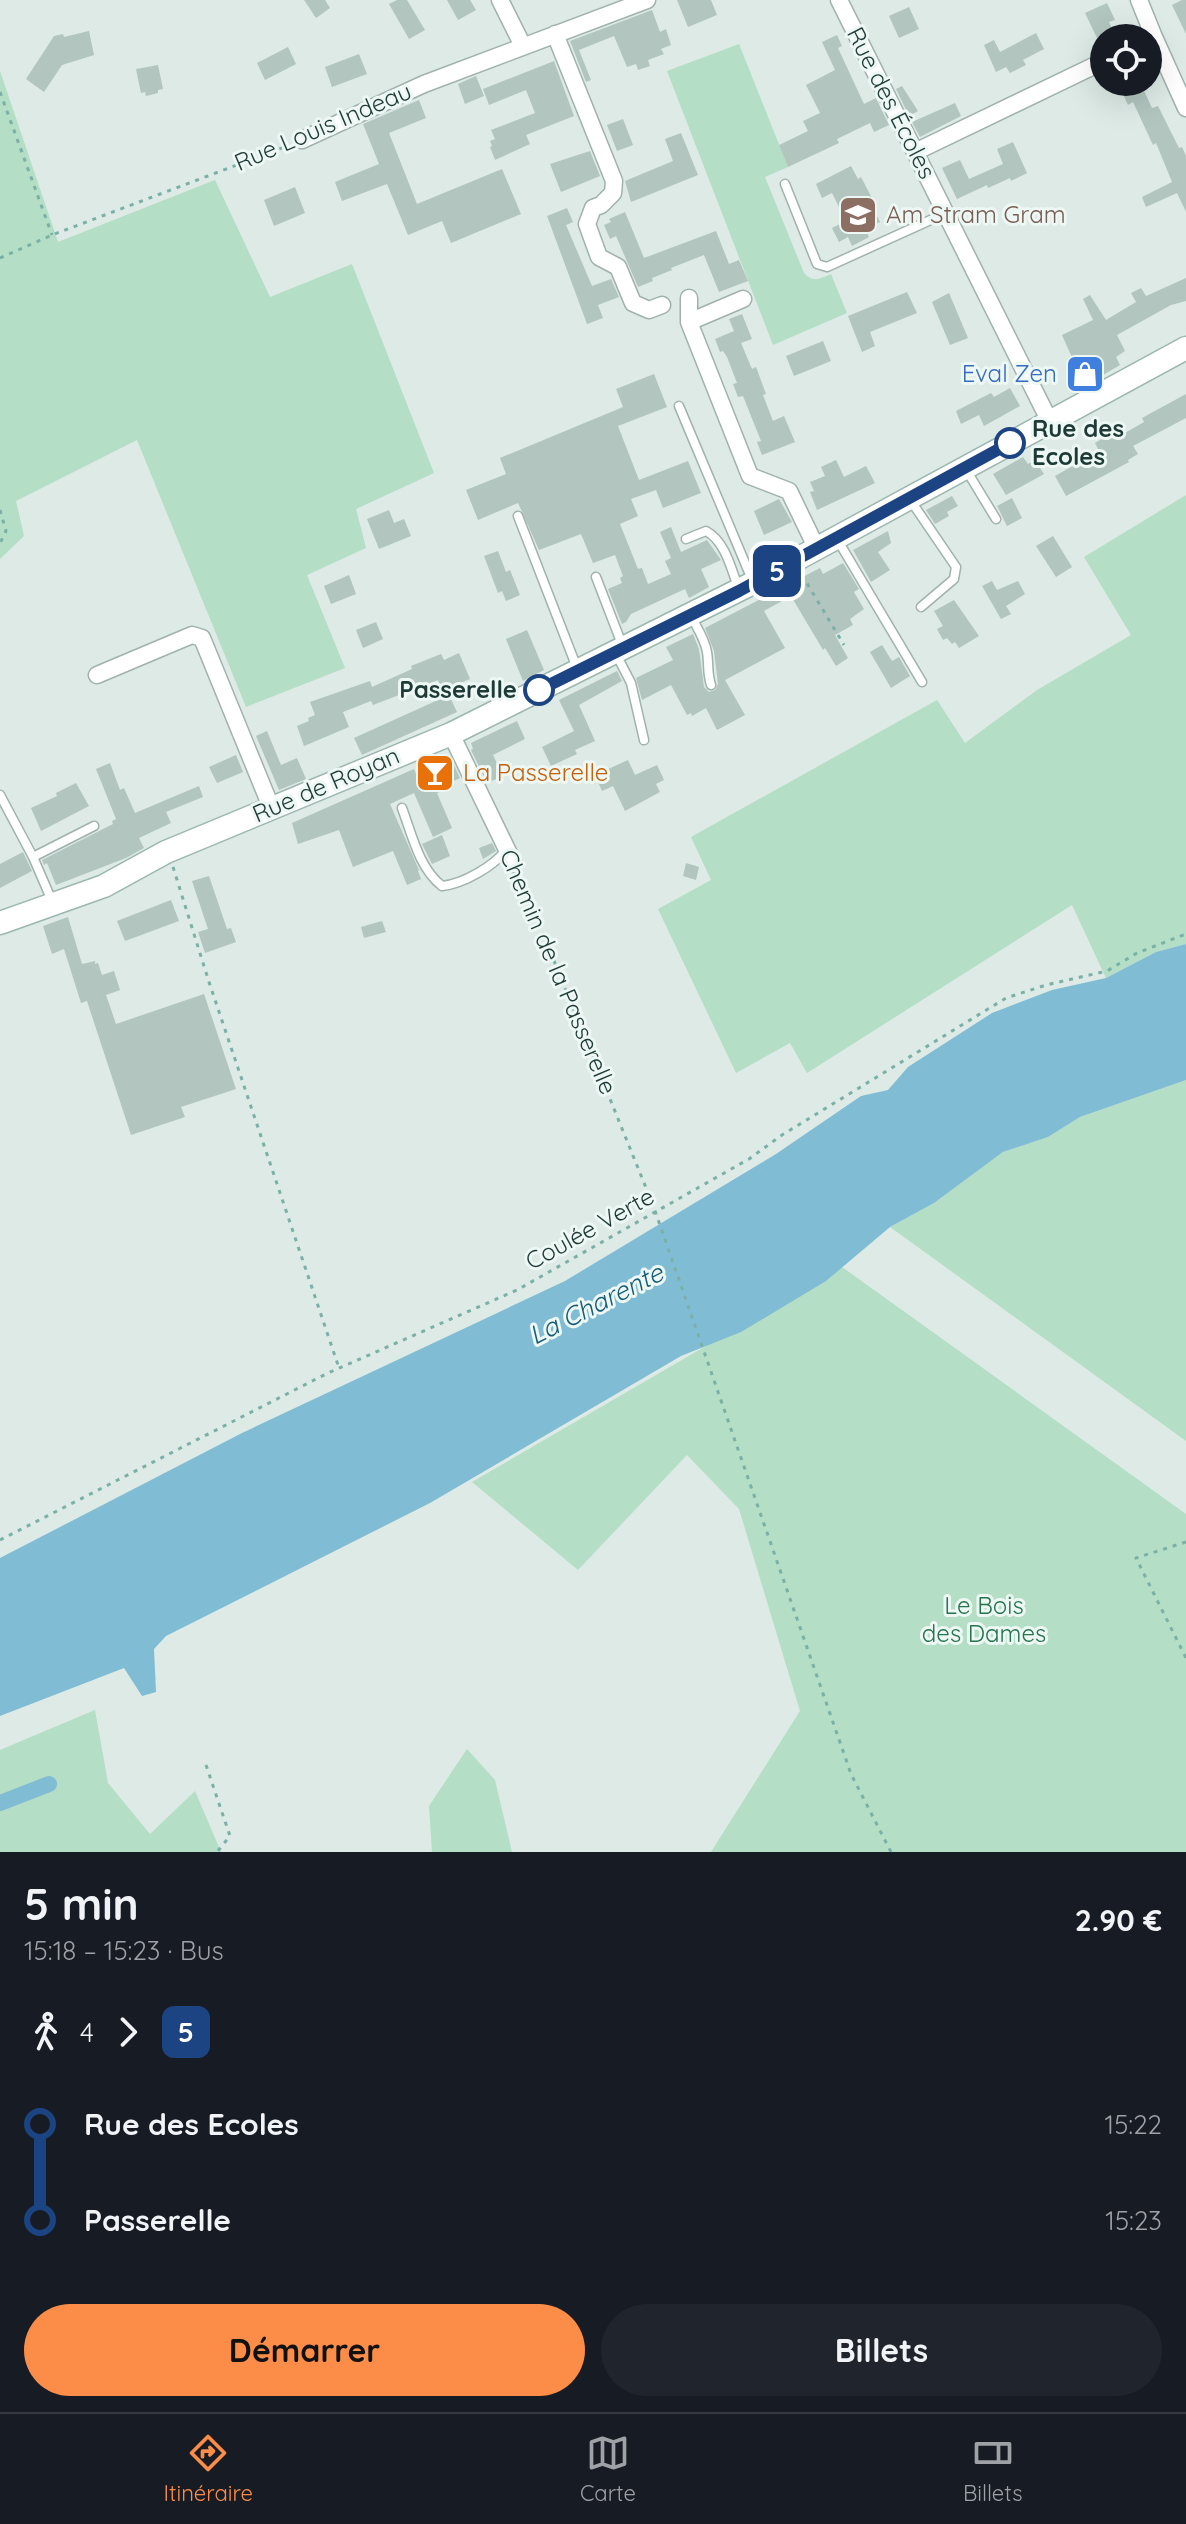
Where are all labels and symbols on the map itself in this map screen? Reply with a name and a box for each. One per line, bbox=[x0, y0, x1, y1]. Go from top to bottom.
street label: Rue des Écoles bbox=[841, 22, 943, 183]
street label: Rue Louis Indeau bbox=[230, 75, 416, 177]
school or university icon: Am Stram Gram bbox=[837, 194, 879, 236]
place label: Am Stram Gram bbox=[886, 199, 1066, 229]
shop icon: Eval Zen bbox=[1064, 353, 1106, 395]
place label: Eval Zen bbox=[962, 358, 1057, 388]
place label: Rue des Ecoles bbox=[1032, 413, 1124, 471]
marker: Rue des Ecoles bbox=[995, 428, 1025, 458]
line badge: 5 bbox=[751, 545, 803, 597]
place label: Passerelle bbox=[399, 674, 517, 704]
marker: Passerelle bbox=[524, 675, 554, 705]
street label: Rue de Royan bbox=[248, 740, 404, 829]
bar icon: La Passerelle bbox=[414, 752, 456, 794]
place label: La Passerelle bbox=[463, 757, 608, 787]
street label: Chemin de la Passerelle bbox=[494, 845, 624, 1099]
street label: Coulée Verte bbox=[520, 1180, 659, 1276]
water label: La Charente bbox=[523, 1255, 670, 1352]
park label: Le Bois des Dames bbox=[922, 1590, 1046, 1648]

